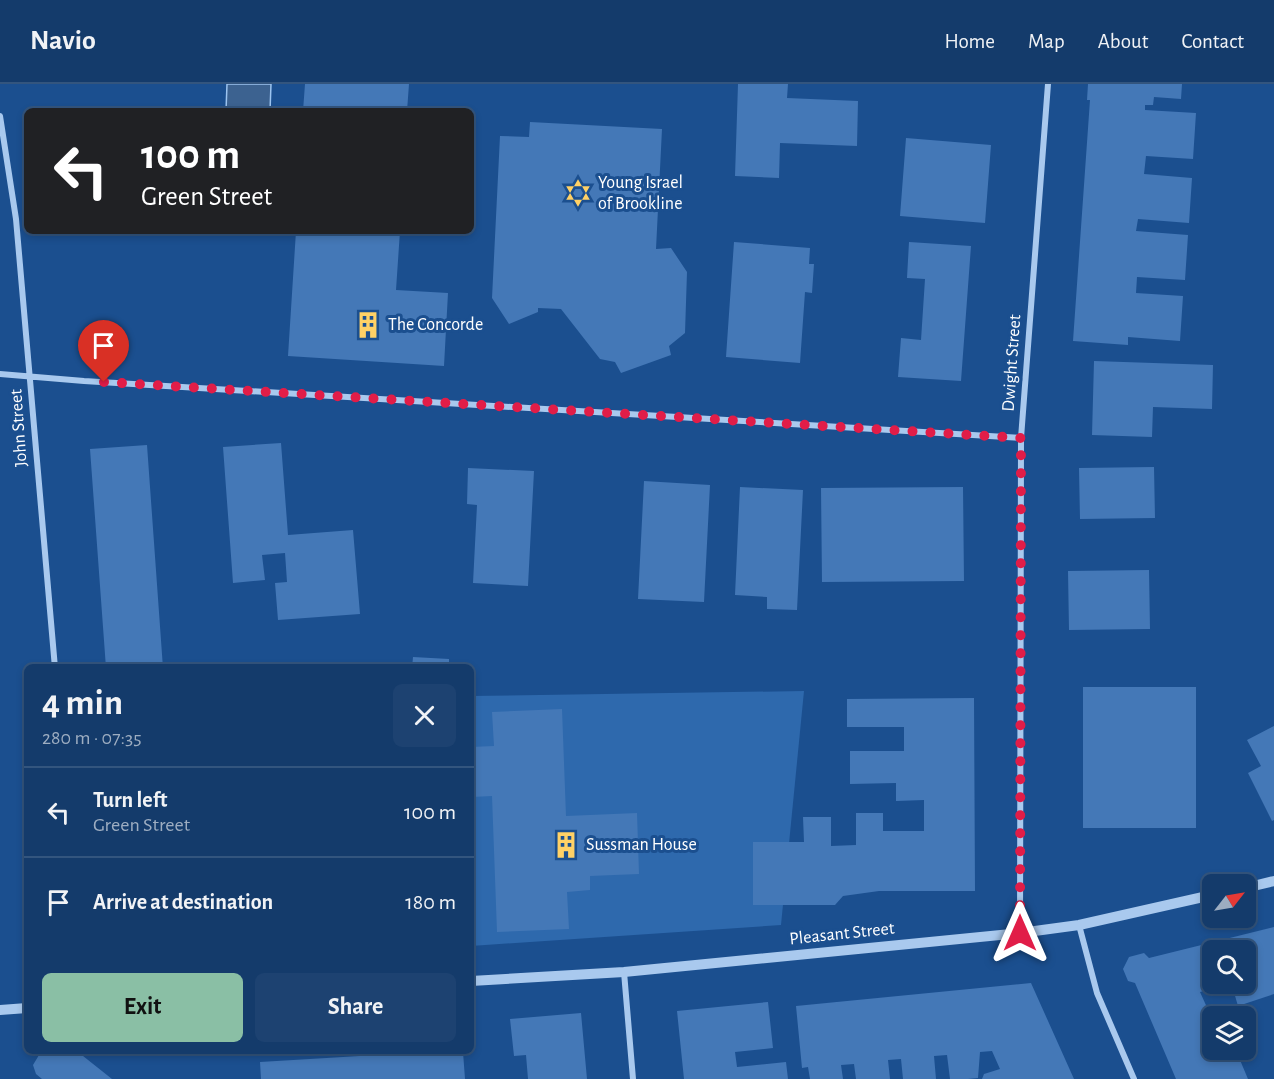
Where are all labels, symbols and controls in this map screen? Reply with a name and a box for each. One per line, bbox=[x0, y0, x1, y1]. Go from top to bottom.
text: Navio bbox=[30, 27, 96, 55]
text: Home bbox=[944, 31, 995, 52]
text: Map bbox=[1028, 31, 1065, 52]
text: About bbox=[1098, 31, 1148, 52]
text: Contact bbox=[1181, 31, 1244, 52]
icon: left bbox=[42, 132, 120, 210]
text: 100 m bbox=[141, 134, 240, 176]
place label: Young Israel of Brookline bbox=[598, 174, 683, 213]
synagogue icon: Young Israel of Brookline bbox=[563, 178, 593, 208]
text: Green Street bbox=[141, 183, 272, 210]
building icon: The Concorde bbox=[353, 310, 383, 340]
street label: Dwight Street bbox=[1000, 314, 1024, 412]
place label: The Concorde bbox=[388, 316, 483, 334]
pin bbox=[78, 320, 129, 382]
icon: arrive bbox=[87, 329, 120, 362]
street label: John Street bbox=[7, 388, 31, 467]
button: close bbox=[393, 684, 456, 747]
text: 4 min bbox=[42, 685, 123, 721]
text: 280 m · 07:35 bbox=[42, 728, 142, 748]
text: Turn left bbox=[93, 789, 167, 811]
icon: left bbox=[42, 796, 75, 829]
text: 100 m bbox=[404, 801, 456, 823]
text: Green Street bbox=[93, 815, 190, 835]
building icon: Sussman House bbox=[551, 830, 581, 860]
place label: Sussman House bbox=[586, 836, 697, 854]
north arrow bbox=[1202, 874, 1256, 928]
map controls bbox=[1202, 874, 1256, 1060]
icon: arrive bbox=[42, 886, 75, 919]
text: Arrive at destination bbox=[93, 891, 273, 913]
text: 180 m bbox=[405, 891, 456, 913]
position arrow bbox=[988, 901, 1052, 965]
street label: Pleasant Street bbox=[789, 920, 896, 948]
button: search bbox=[1202, 940, 1256, 994]
button: Exit bbox=[42, 973, 243, 1042]
button: Share bbox=[255, 973, 456, 1042]
button: layers bbox=[1202, 1006, 1256, 1060]

